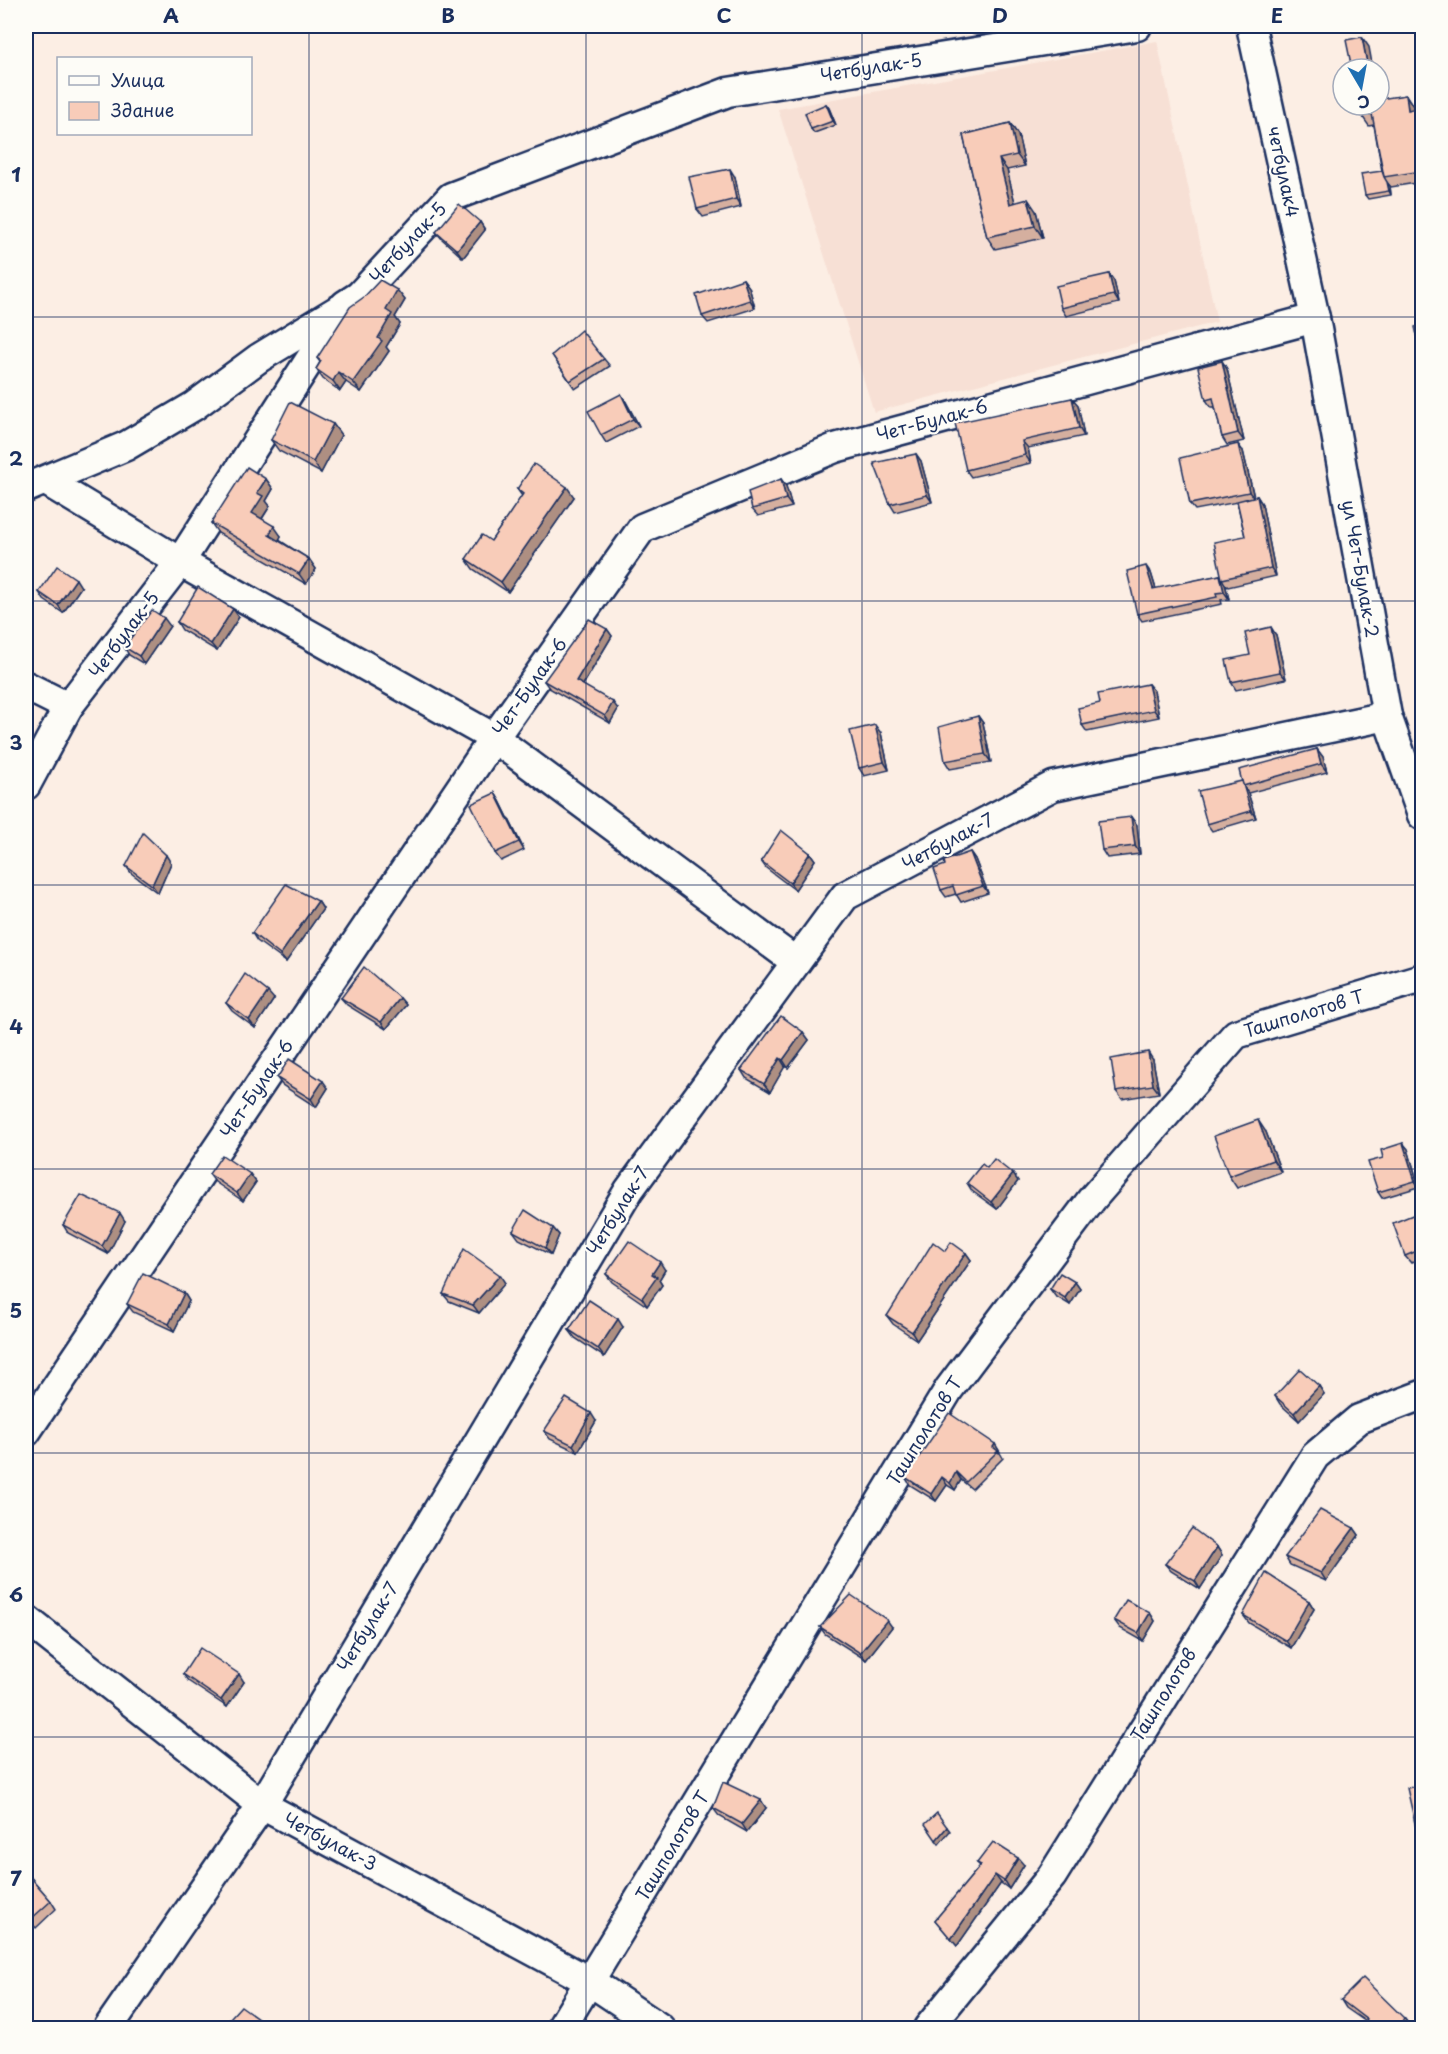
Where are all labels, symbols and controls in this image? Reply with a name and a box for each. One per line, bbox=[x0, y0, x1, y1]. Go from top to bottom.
text: A bbox=[163, 0, 179, 30]
text: B bbox=[441, 0, 455, 30]
text: C bbox=[716, 0, 732, 30]
text: D bbox=[992, 0, 1008, 30]
text: E bbox=[1271, 0, 1283, 30]
street label: Четбулак-5 bbox=[818, 45, 924, 88]
legend bbox=[57, 57, 252, 135]
north arrow bbox=[1331, 57, 1391, 117]
text: Улица bbox=[111, 66, 165, 93]
text: С bbox=[1356, 90, 1372, 116]
text: Здание bbox=[111, 96, 174, 123]
street label: четбулак4 bbox=[1262, 124, 1307, 220]
text: 1 bbox=[11, 159, 21, 189]
street label: Четбулак-5 bbox=[362, 195, 452, 289]
street label: Чет-Булак-6 bbox=[873, 392, 990, 447]
text: 2 bbox=[9, 443, 23, 473]
street label: ул Чет-Булак-2 bbox=[1336, 498, 1387, 640]
street label: Четбулак-5 bbox=[81, 585, 164, 683]
street label: Чет-Булак-6 bbox=[485, 632, 573, 741]
text: 3 bbox=[9, 727, 23, 757]
street label: Четбулак-7 bbox=[896, 805, 998, 876]
street label: Ташполотов Т bbox=[1240, 981, 1368, 1044]
text: 4 bbox=[9, 1011, 23, 1041]
street label: Чет-Булак-6 bbox=[213, 1033, 299, 1143]
street label: Четбулак-7 bbox=[579, 1160, 655, 1260]
text: 5 bbox=[10, 1295, 22, 1325]
street label: Ташполотов Т bbox=[879, 1370, 968, 1490]
street label: Четбулак-7 bbox=[329, 1576, 404, 1676]
text: 6 bbox=[9, 1579, 23, 1609]
street label: Ташполотов bbox=[1123, 1642, 1202, 1746]
street label: Ташполотов Т bbox=[628, 1784, 716, 1905]
street label: Четбулак-3 bbox=[279, 1805, 382, 1877]
text: 7 bbox=[10, 1863, 22, 1893]

